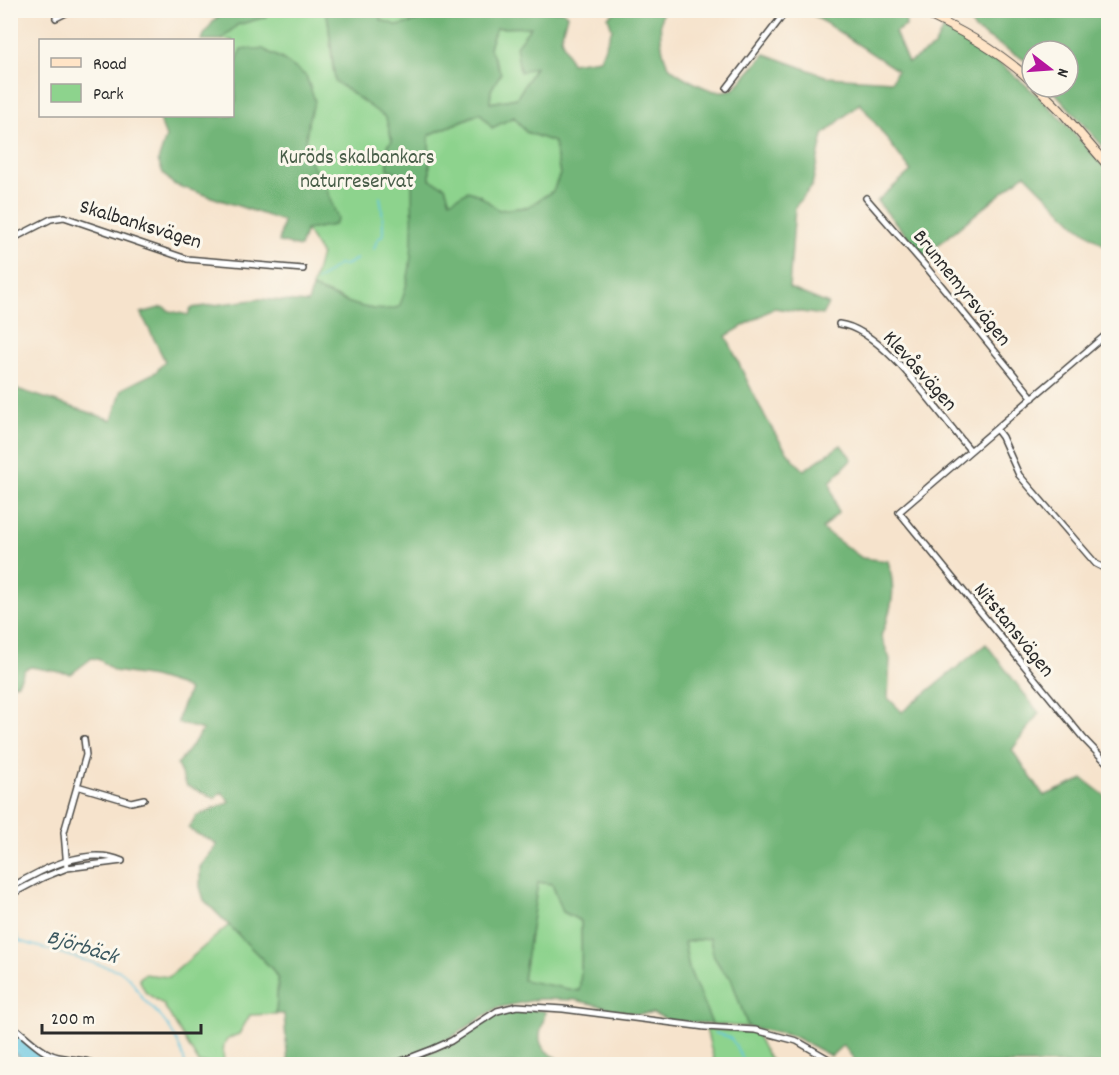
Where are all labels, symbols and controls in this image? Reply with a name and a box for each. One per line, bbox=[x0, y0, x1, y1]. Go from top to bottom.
legend bbox=[39, 39, 234, 117]
north arrow bbox=[1020, 39, 1080, 99]
text: Road bbox=[93, 53, 127, 78]
text: N bbox=[1050, 66, 1074, 80]
text: Park bbox=[93, 83, 124, 108]
park label: Kuröds skalbankars naturreservat bbox=[279, 144, 435, 198]
street label: Skalbanksvägen bbox=[75, 193, 205, 259]
street label: Brunnemyrsvägen bbox=[904, 224, 1017, 354]
street label: Klevåsvägen bbox=[874, 325, 963, 419]
street label: Nitstansvägen bbox=[965, 577, 1060, 685]
water label: Björbäck bbox=[43, 923, 123, 974]
scale bar bbox=[42, 997, 201, 1035]
text: 200 m bbox=[51, 1008, 95, 1033]

